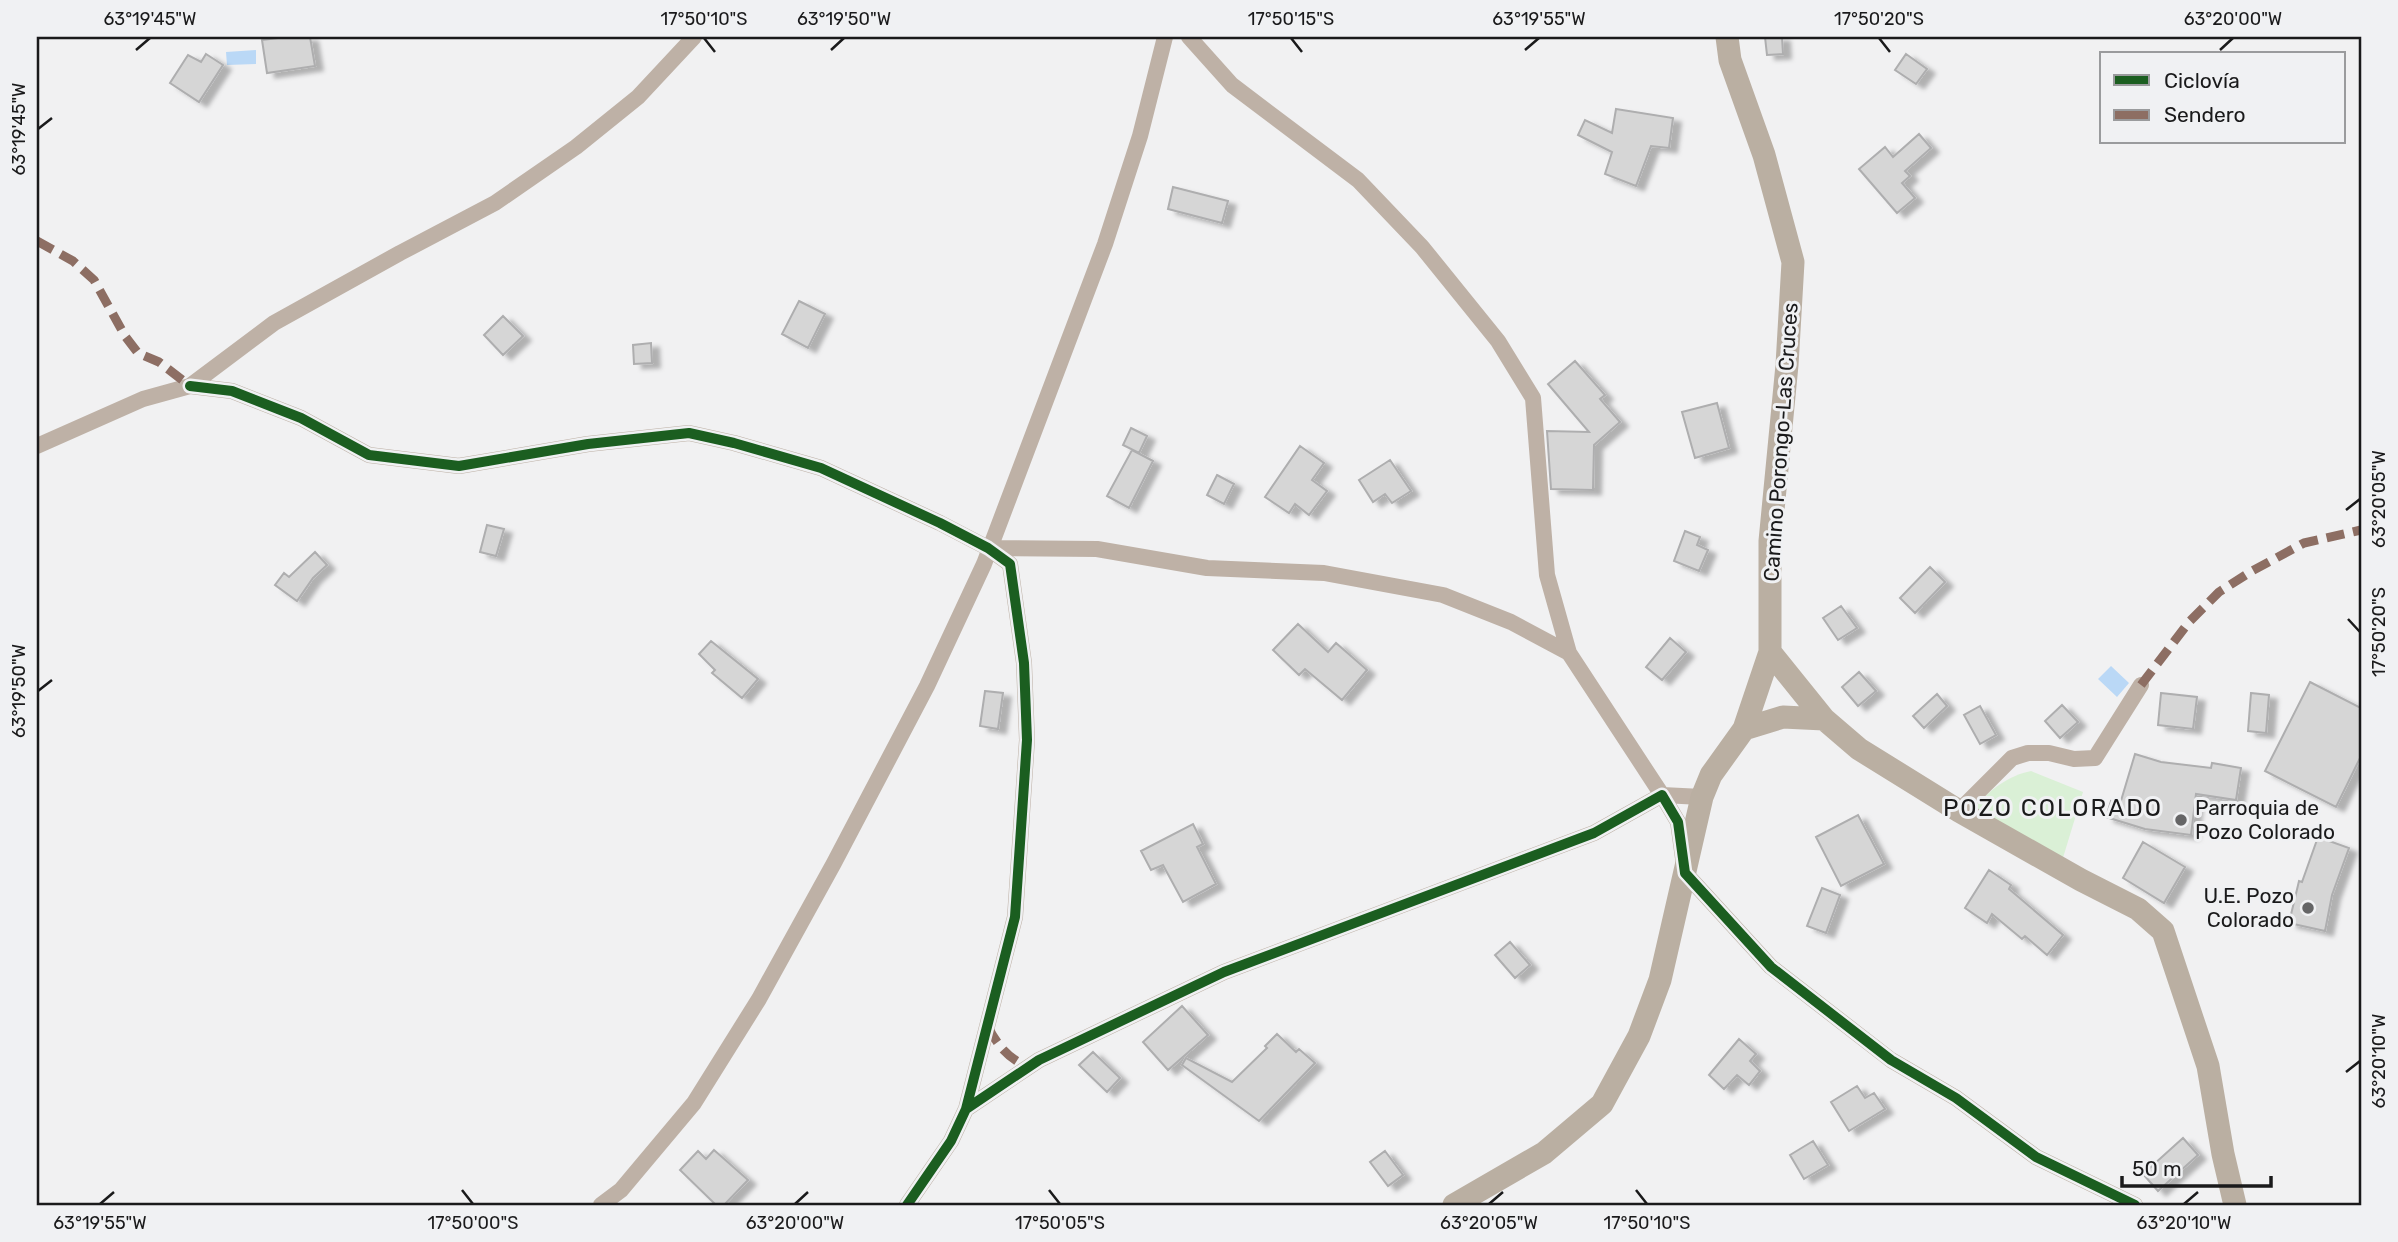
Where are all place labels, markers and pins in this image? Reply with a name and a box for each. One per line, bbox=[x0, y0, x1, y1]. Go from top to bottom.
place label: Parroquia de Pozo Colorado bbox=[2195, 795, 2335, 844]
marker: Parroquia de Pozo Colorado bbox=[2173, 812, 2189, 828]
place label: U.E. Pozo Colorado bbox=[2204, 883, 2294, 932]
marker: U.E. Pozo Colorado bbox=[2300, 900, 2316, 916]

